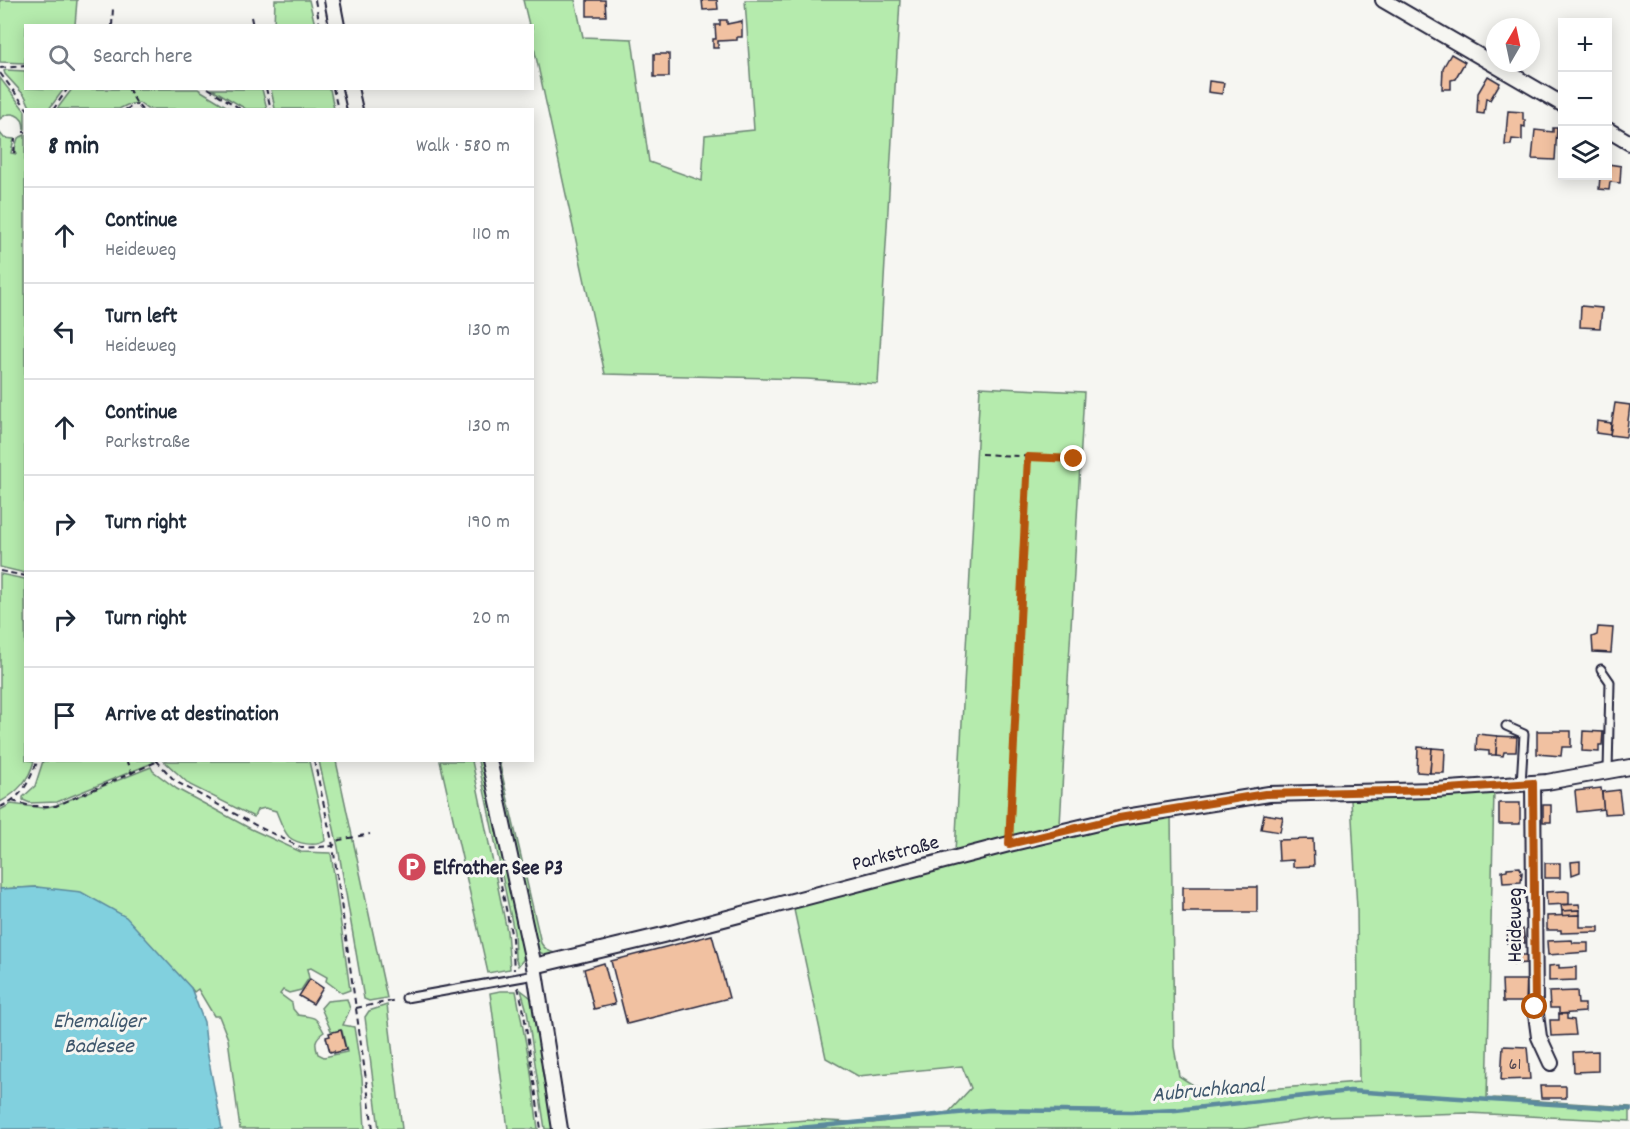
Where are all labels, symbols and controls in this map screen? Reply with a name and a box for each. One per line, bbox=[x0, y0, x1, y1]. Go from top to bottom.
north arrow bbox=[1486, 18, 1540, 72]
map controls bbox=[1558, 18, 1612, 180]
button: + bbox=[1558, 18, 1612, 72]
search box bbox=[24, 24, 534, 90]
icon: search bbox=[45, 41, 78, 74]
text: Search here bbox=[93, 42, 192, 73]
button: − bbox=[1558, 72, 1612, 126]
button: layers bbox=[1558, 126, 1612, 180]
text: 8 min bbox=[48, 129, 99, 166]
text: Walk · 580 m bbox=[416, 133, 510, 161]
text: Continue bbox=[105, 206, 177, 237]
icon: ahead bbox=[48, 219, 81, 252]
text: 110 m bbox=[472, 221, 510, 249]
text: Heideweg bbox=[105, 237, 176, 265]
text: Turn left bbox=[105, 302, 177, 333]
icon: left bbox=[48, 315, 81, 348]
text: 130 m bbox=[468, 317, 510, 345]
text: Heideweg bbox=[105, 333, 176, 361]
text: Continue bbox=[105, 398, 177, 429]
icon: ahead bbox=[48, 411, 81, 444]
text: 130 m bbox=[468, 413, 510, 441]
text: Parkstraße bbox=[105, 429, 190, 457]
route end bbox=[1060, 445, 1086, 471]
icon: right bbox=[48, 507, 81, 540]
text: Turn right bbox=[105, 508, 187, 539]
text: 190 m bbox=[467, 509, 510, 537]
icon: right bbox=[48, 603, 81, 636]
text: Turn right bbox=[105, 604, 187, 635]
text: 20 m bbox=[472, 605, 510, 633]
icon: arrive bbox=[48, 699, 81, 732]
text: Arrive at destination bbox=[105, 700, 279, 731]
street label: Parkstraße bbox=[849, 829, 943, 881]
parking icon: Elfrather See P3 bbox=[396, 851, 428, 883]
place label: Elfrather See P3 bbox=[433, 855, 563, 885]
street label: Heideweg bbox=[1502, 888, 1532, 962]
route start bbox=[1521, 993, 1547, 1019]
water label: Ehemaliger Badesee bbox=[53, 1007, 148, 1063]
house number: 61 bbox=[1509, 1053, 1521, 1078]
water label: Aubruchkanal bbox=[1151, 1071, 1268, 1112]

